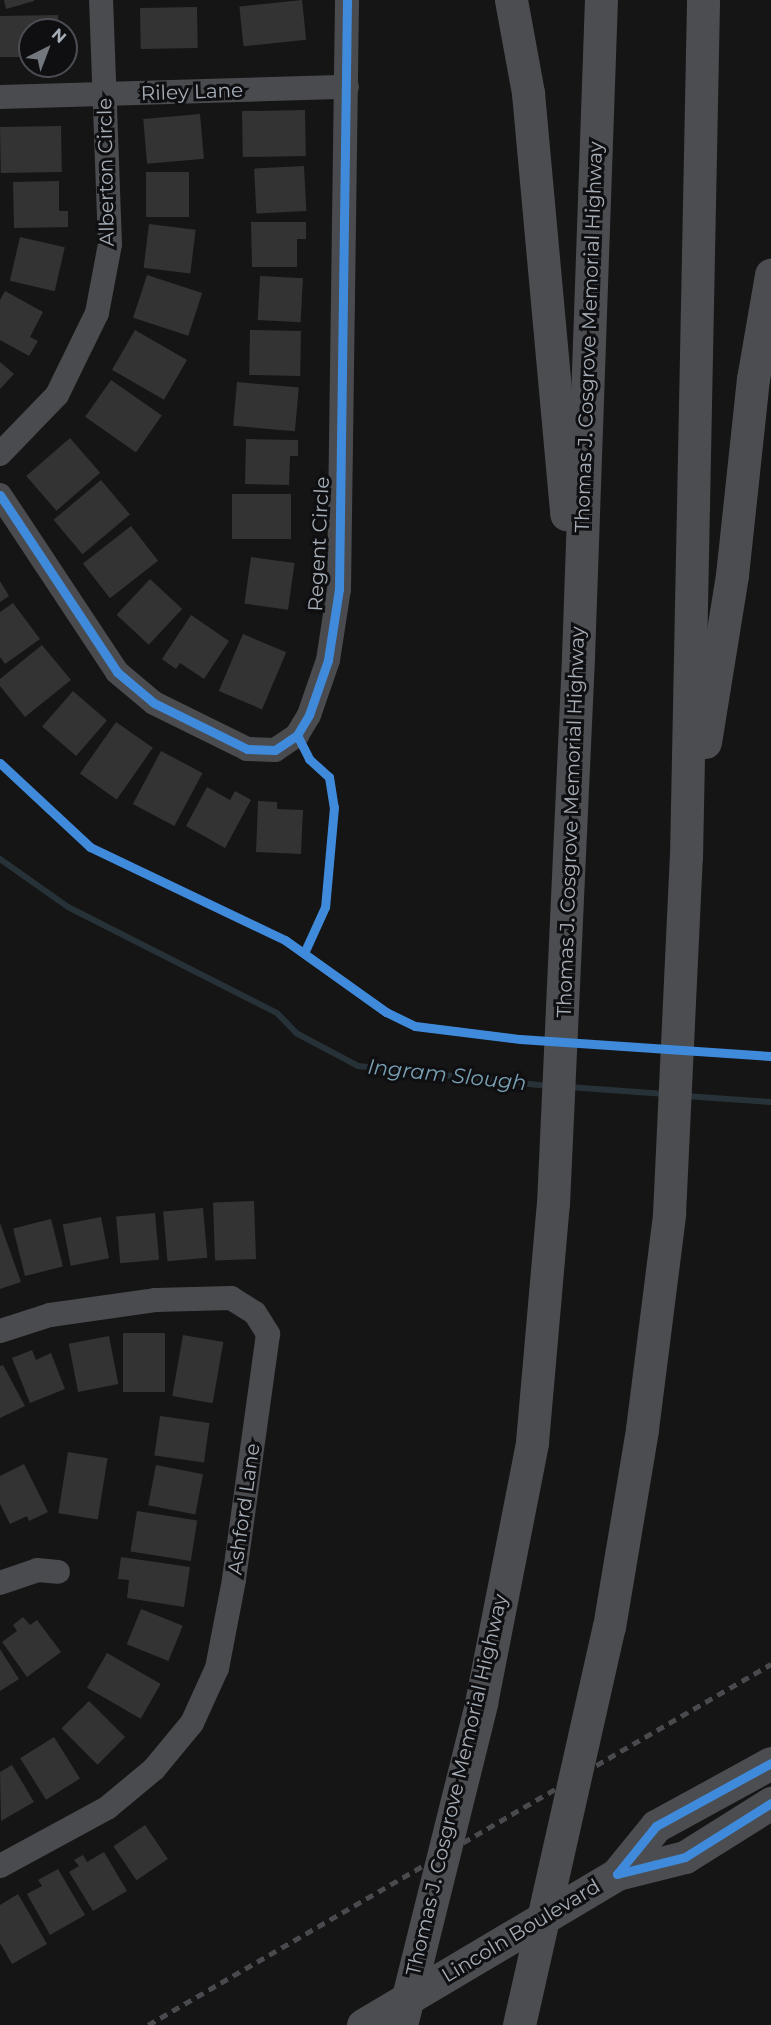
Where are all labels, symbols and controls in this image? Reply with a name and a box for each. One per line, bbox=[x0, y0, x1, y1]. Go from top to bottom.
north arrow bbox=[18, 18, 78, 78]
text: N bbox=[48, 24, 70, 47]
street label: Riley Lane bbox=[140, 78, 244, 106]
street label: Alberton Circle bbox=[93, 97, 119, 247]
street label: Thomas J. Cosgrove Memorial Highway bbox=[570, 141, 608, 533]
street label: Regent Circle bbox=[303, 476, 335, 612]
street label: Thomas J. Cosgrove Memorial Highway bbox=[552, 626, 590, 1018]
water label: Ingram Slough bbox=[366, 1054, 528, 1096]
street label: Ashford Lane bbox=[223, 1442, 265, 1576]
street label: Thomas J. Cosgrove Memorial Highway bbox=[401, 1592, 513, 1978]
street label: Lincoln Boulevard bbox=[438, 1874, 604, 1988]

